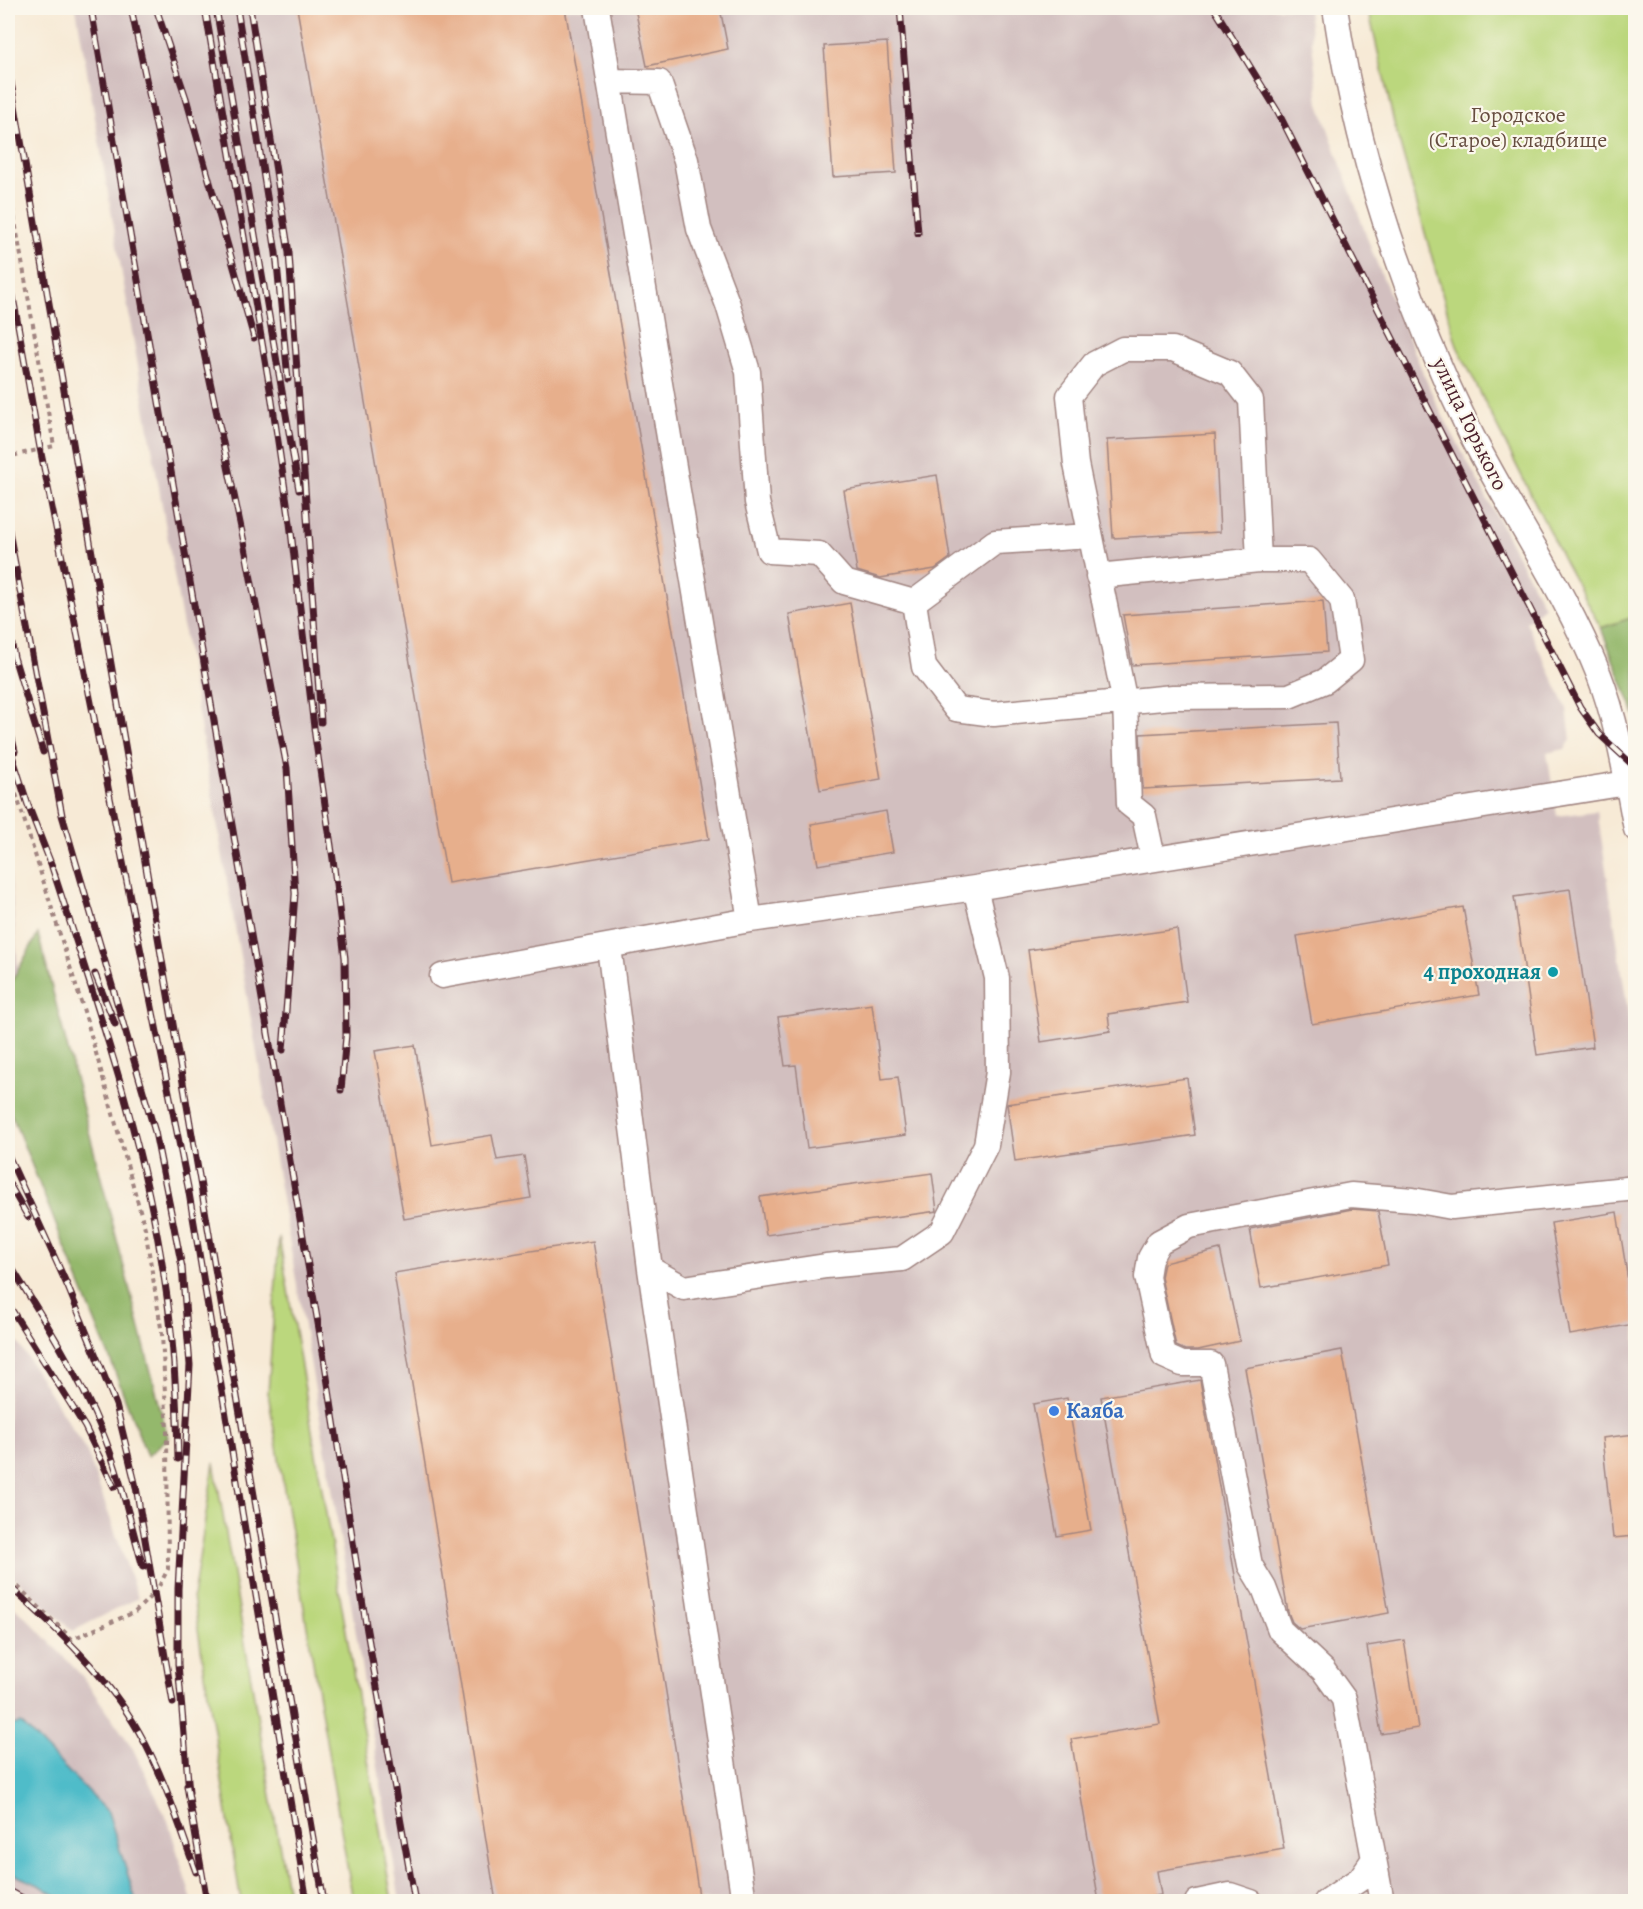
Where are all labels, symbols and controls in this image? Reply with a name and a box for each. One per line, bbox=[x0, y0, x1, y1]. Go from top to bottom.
park label: Городское (Старое) кладбище bbox=[1429, 100, 1607, 155]
street label: улица Горького bbox=[1424, 352, 1515, 496]
place label: 4 проходная bbox=[1423, 957, 1541, 987]
marker: 4 проходная bbox=[1546, 965, 1560, 979]
place label: Каяба bbox=[1066, 1396, 1124, 1426]
marker: Каяба bbox=[1047, 1404, 1061, 1418]

